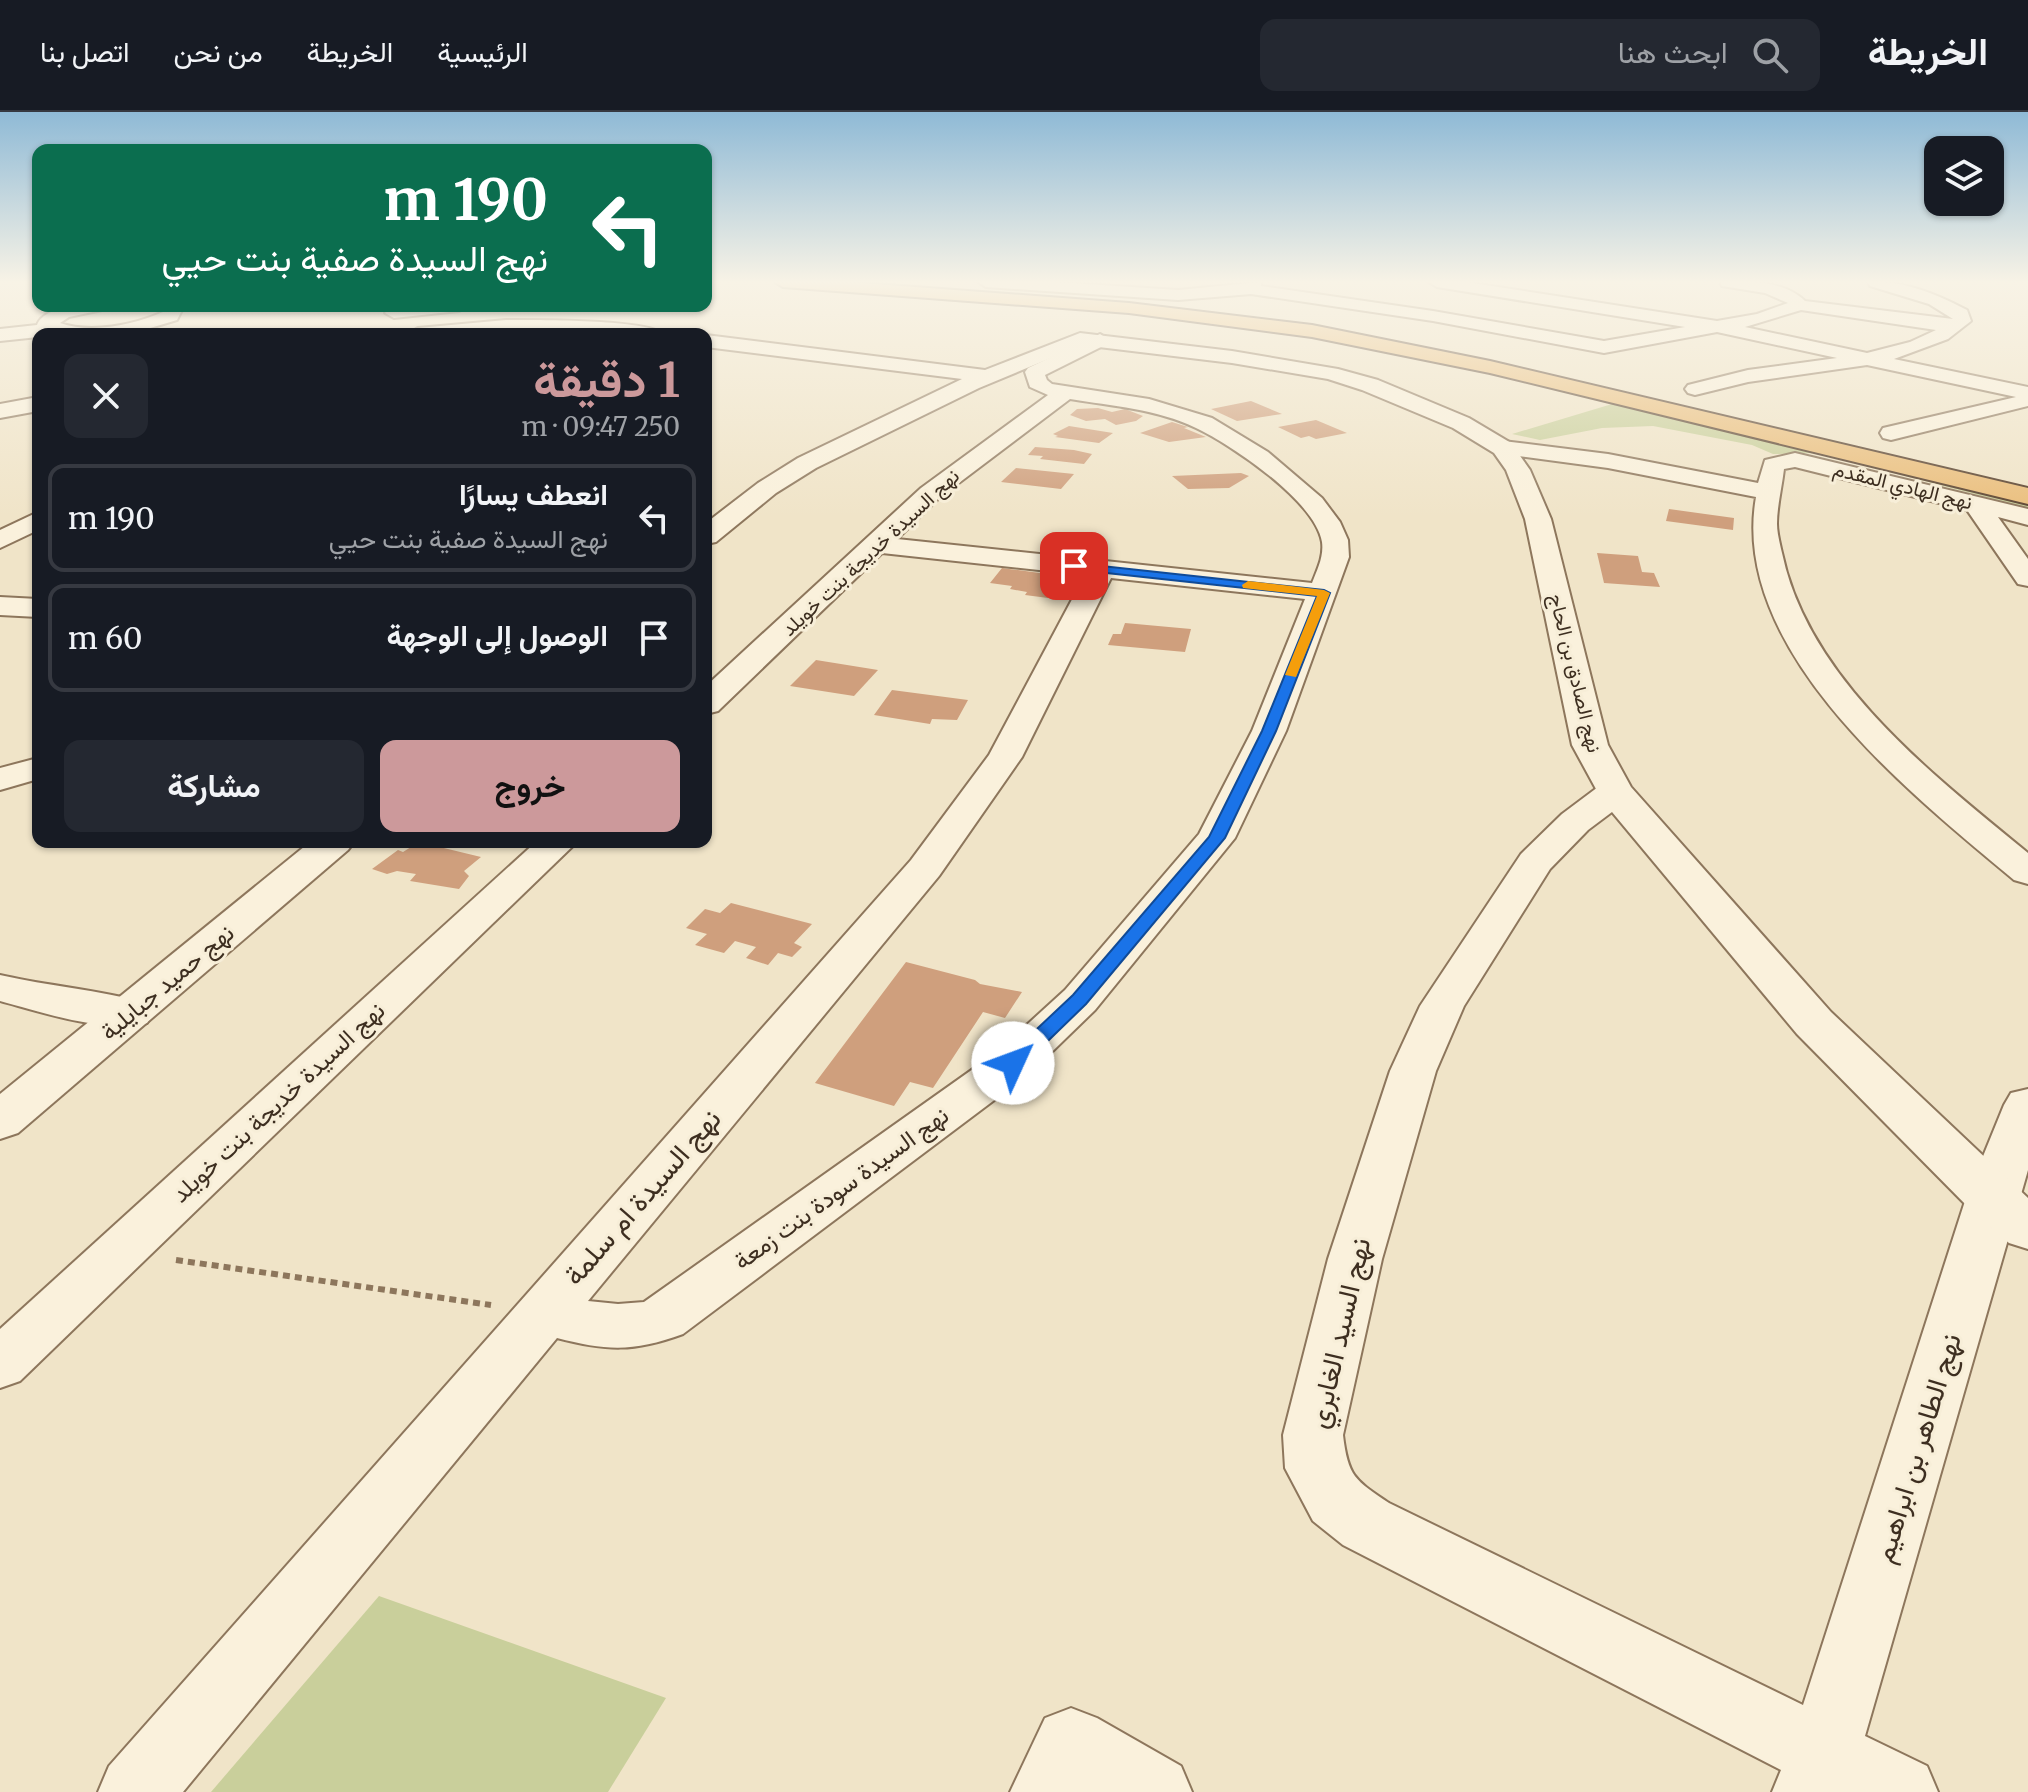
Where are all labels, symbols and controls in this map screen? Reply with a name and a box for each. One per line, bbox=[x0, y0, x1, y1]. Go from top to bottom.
search box bbox=[1260, 19, 1820, 91]
text: الخريطة bbox=[1868, 28, 1988, 75]
text: ابحث هنا bbox=[1618, 33, 1728, 71]
icon: search bbox=[1748, 33, 1792, 77]
text: اتصل بنا bbox=[40, 34, 130, 70]
text: من نحن bbox=[174, 34, 263, 70]
text: الخريطة bbox=[307, 34, 393, 70]
text: الرئيسية bbox=[437, 34, 528, 70]
map controls bbox=[1924, 136, 2004, 216]
button: layers bbox=[1924, 136, 2004, 216]
text: 190 m bbox=[383, 165, 548, 235]
icon: left bbox=[576, 176, 680, 280]
text: نهج السيدة صفية بنت حيي bbox=[161, 236, 548, 281]
text: 1 دقيقة bbox=[533, 350, 680, 410]
button: close bbox=[64, 354, 148, 438]
text: 250 m · 09:47 bbox=[522, 410, 680, 443]
street label: نهج الهادي المقدم bbox=[1830, 456, 1975, 519]
street label: نهج السيدة خديجة بنت خويلد bbox=[776, 463, 965, 642]
text: انعطف يسارًا bbox=[459, 475, 608, 513]
icon: left bbox=[632, 496, 676, 540]
text: 190 m bbox=[68, 499, 155, 537]
text: نهج السيدة صفية بنت حيي bbox=[329, 522, 608, 555]
pin bbox=[1040, 532, 1108, 600]
icon: arrive bbox=[1052, 544, 1096, 588]
street label: نهج الصادق بن الحاج bbox=[1542, 591, 1608, 756]
text: الوصول إلى الوجهة bbox=[386, 616, 608, 654]
icon: arrive bbox=[632, 616, 676, 660]
text: 60 m bbox=[68, 619, 142, 657]
button: مشاركة bbox=[64, 740, 364, 832]
button: خروج bbox=[380, 740, 680, 832]
street label: نهج حميد جبايلية bbox=[94, 917, 241, 1048]
street label: نهج السيدة خديجة بنت خويلد bbox=[165, 995, 393, 1211]
position arrow bbox=[971, 1021, 1055, 1105]
street label: نهج السيدة سودة بنت زمعة bbox=[727, 1099, 956, 1278]
street label: نهج السيدة ام سلمة bbox=[556, 1101, 730, 1294]
street label: نهج السيد الغابري bbox=[1300, 1234, 1383, 1433]
street label: نهج الطاهر بن ابراهيم bbox=[1865, 1329, 1971, 1568]

